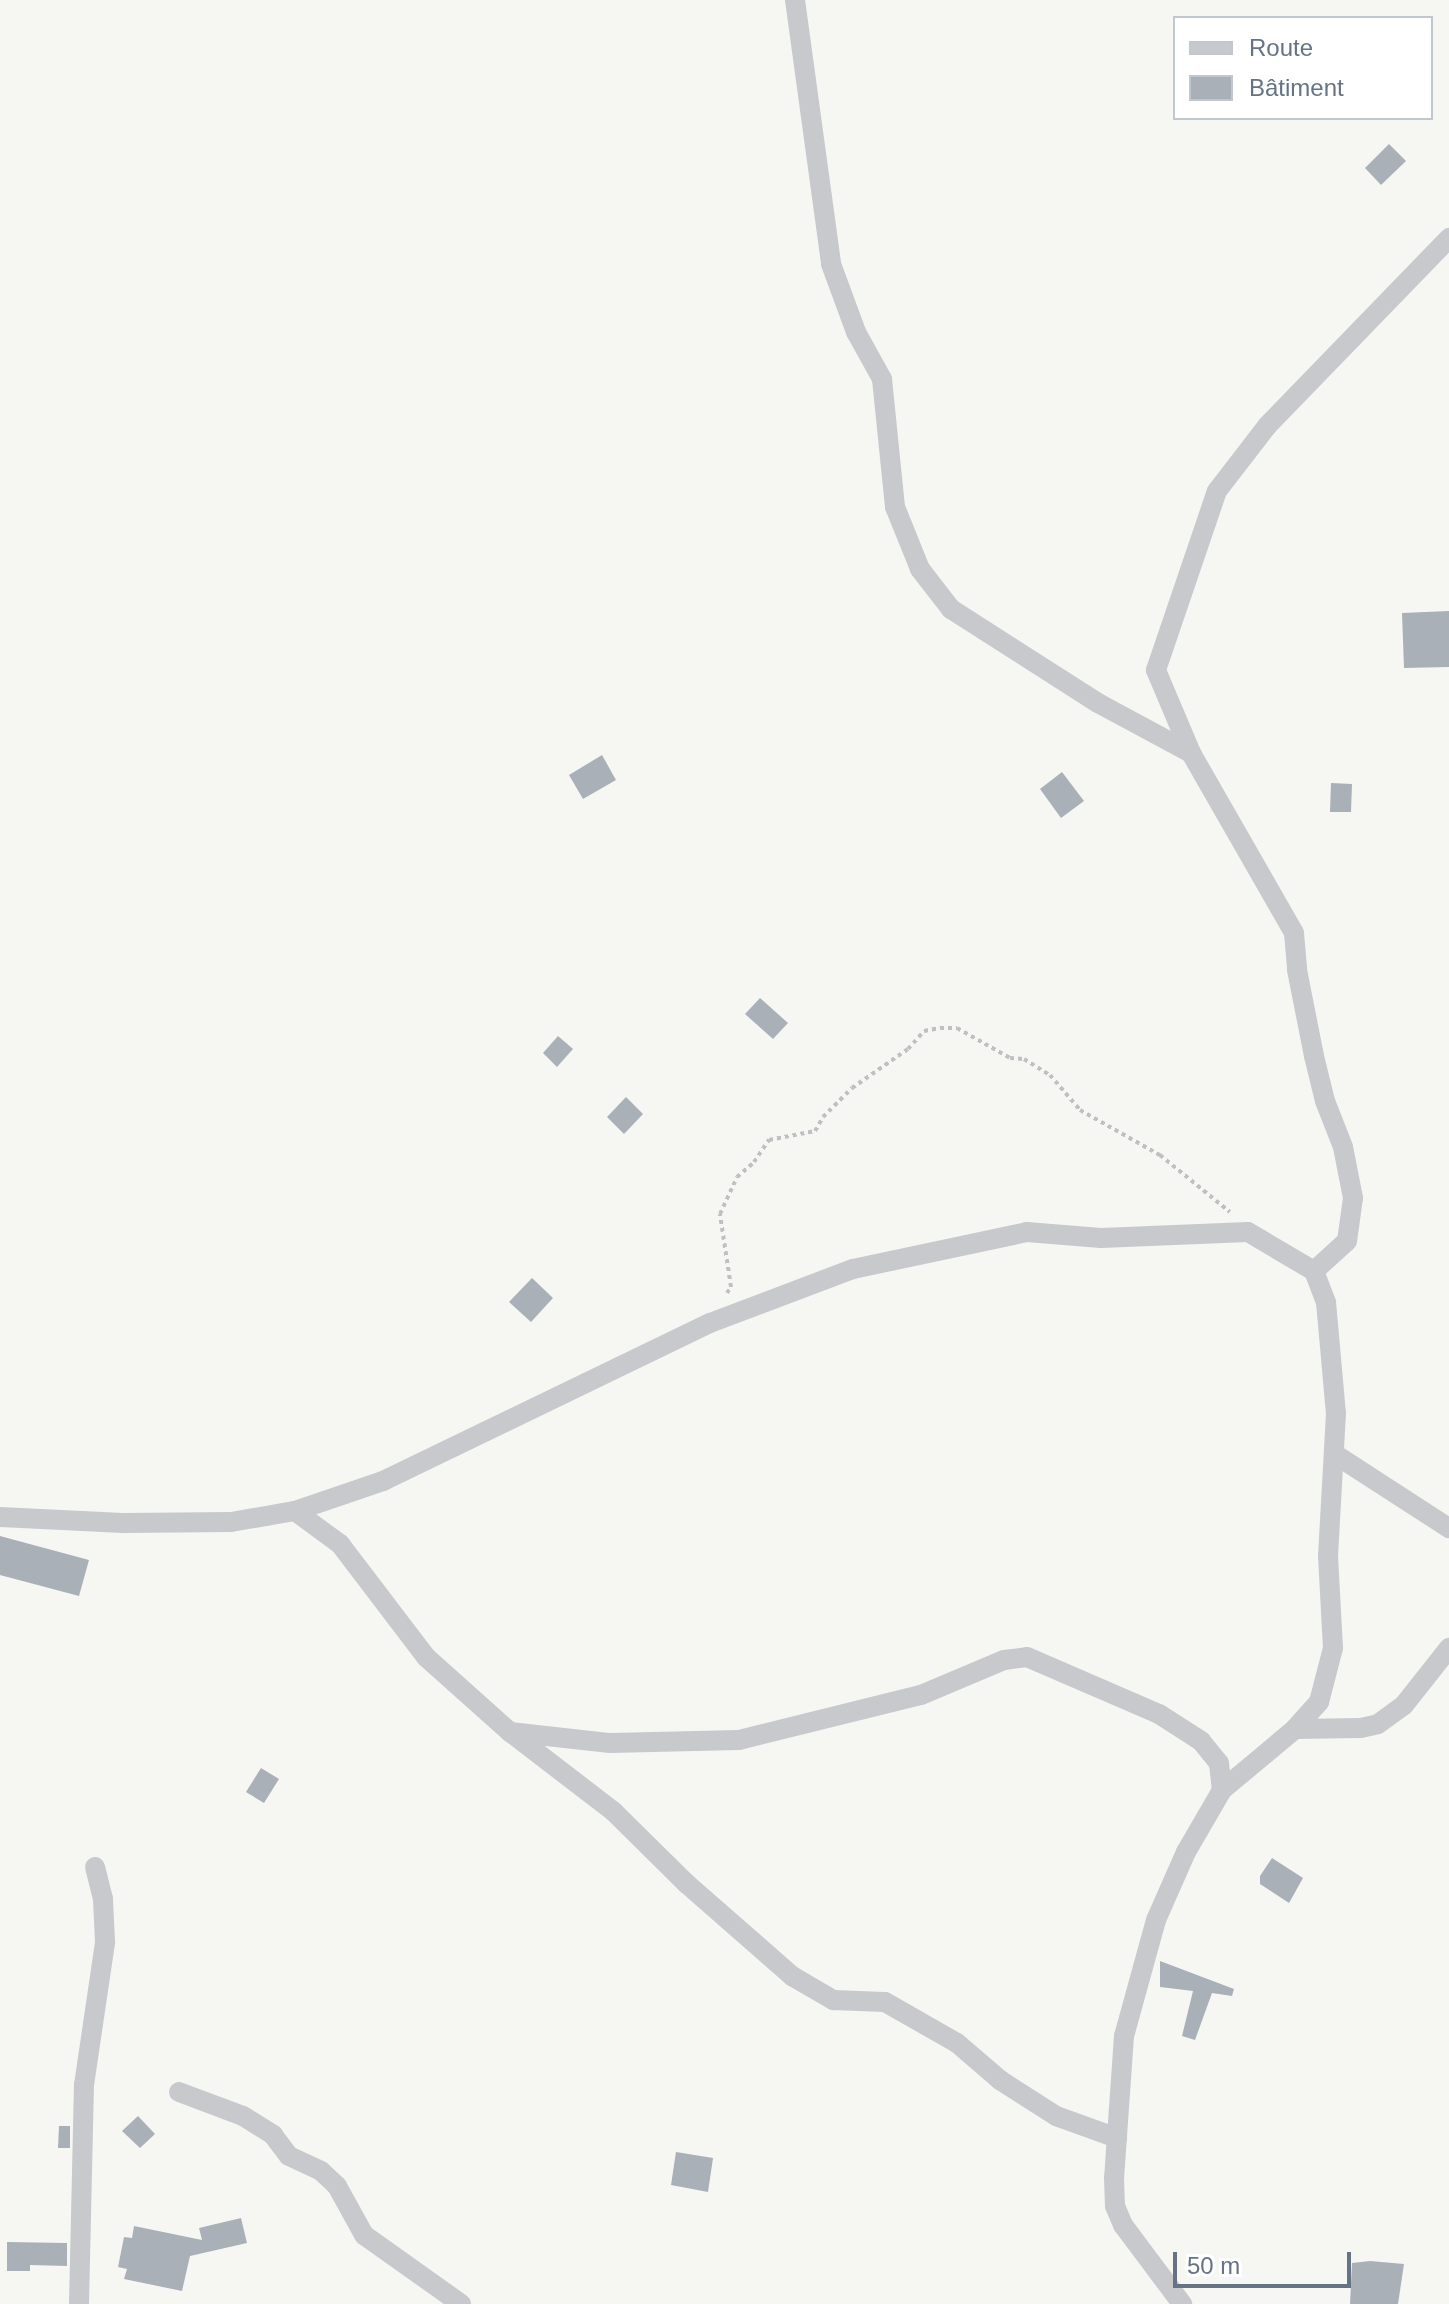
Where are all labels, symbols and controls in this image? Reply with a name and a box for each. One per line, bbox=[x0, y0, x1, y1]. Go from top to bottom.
legend bbox=[1173, 16, 1433, 120]
text: Route bbox=[1249, 34, 1313, 61]
text: Bâtiment bbox=[1249, 74, 1344, 101]
scale bar bbox=[1177, 2236, 1355, 2286]
text: 50 m bbox=[1187, 2252, 1240, 2279]

